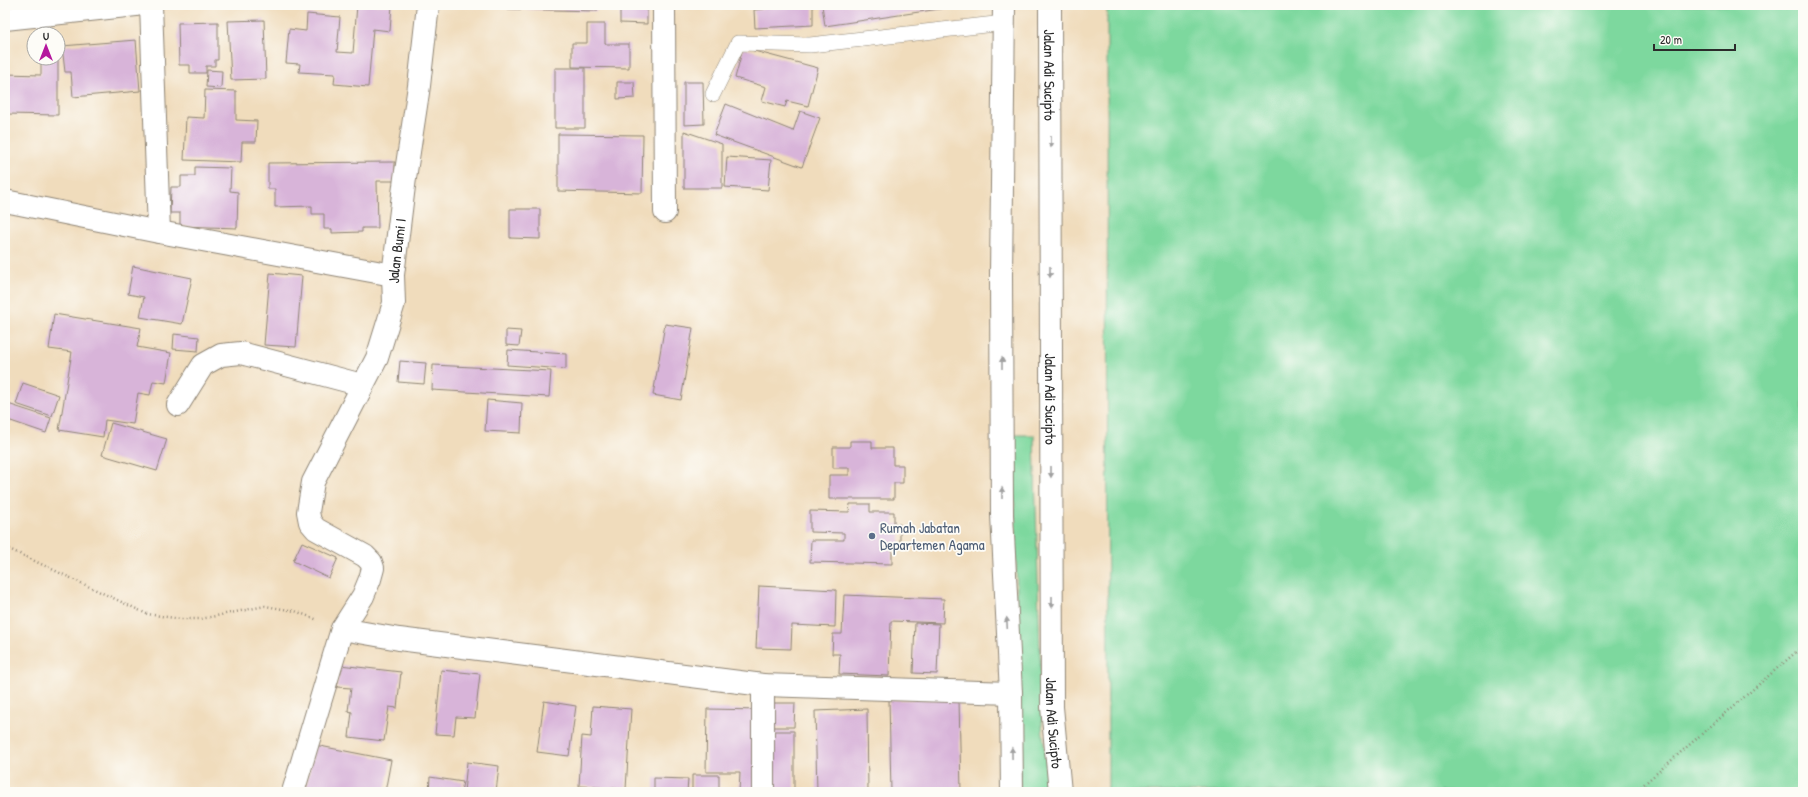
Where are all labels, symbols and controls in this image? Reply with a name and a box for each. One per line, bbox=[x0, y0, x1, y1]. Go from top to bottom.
north arrow bbox=[26, 26, 66, 66]
scale bar bbox=[1654, 26, 1735, 52]
text: U bbox=[43, 29, 49, 43]
street label: Jalan Adi Sucipto bbox=[1040, 29, 1061, 121]
text: 20 m bbox=[1660, 31, 1682, 48]
one-way arrow bbox=[1048, 136, 1054, 149]
street label: Jalan Bumi I bbox=[382, 217, 410, 284]
one-way arrow bbox=[1047, 266, 1053, 279]
street label: Jalan Adi Sucipto bbox=[1040, 353, 1062, 445]
one-way arrow bbox=[999, 356, 1005, 369]
one-way arrow bbox=[1048, 466, 1054, 479]
one-way arrow bbox=[999, 486, 1005, 499]
place label: Rumah Jabatan Departemen Agama bbox=[880, 517, 985, 555]
marker: Rumah Jabatan Departemen Agama bbox=[867, 531, 877, 541]
one-way arrow bbox=[1049, 596, 1055, 609]
one-way arrow bbox=[1004, 617, 1011, 629]
street label: Jalan Adi Sucipto bbox=[1041, 677, 1068, 769]
one-way arrow bbox=[1009, 746, 1015, 759]

